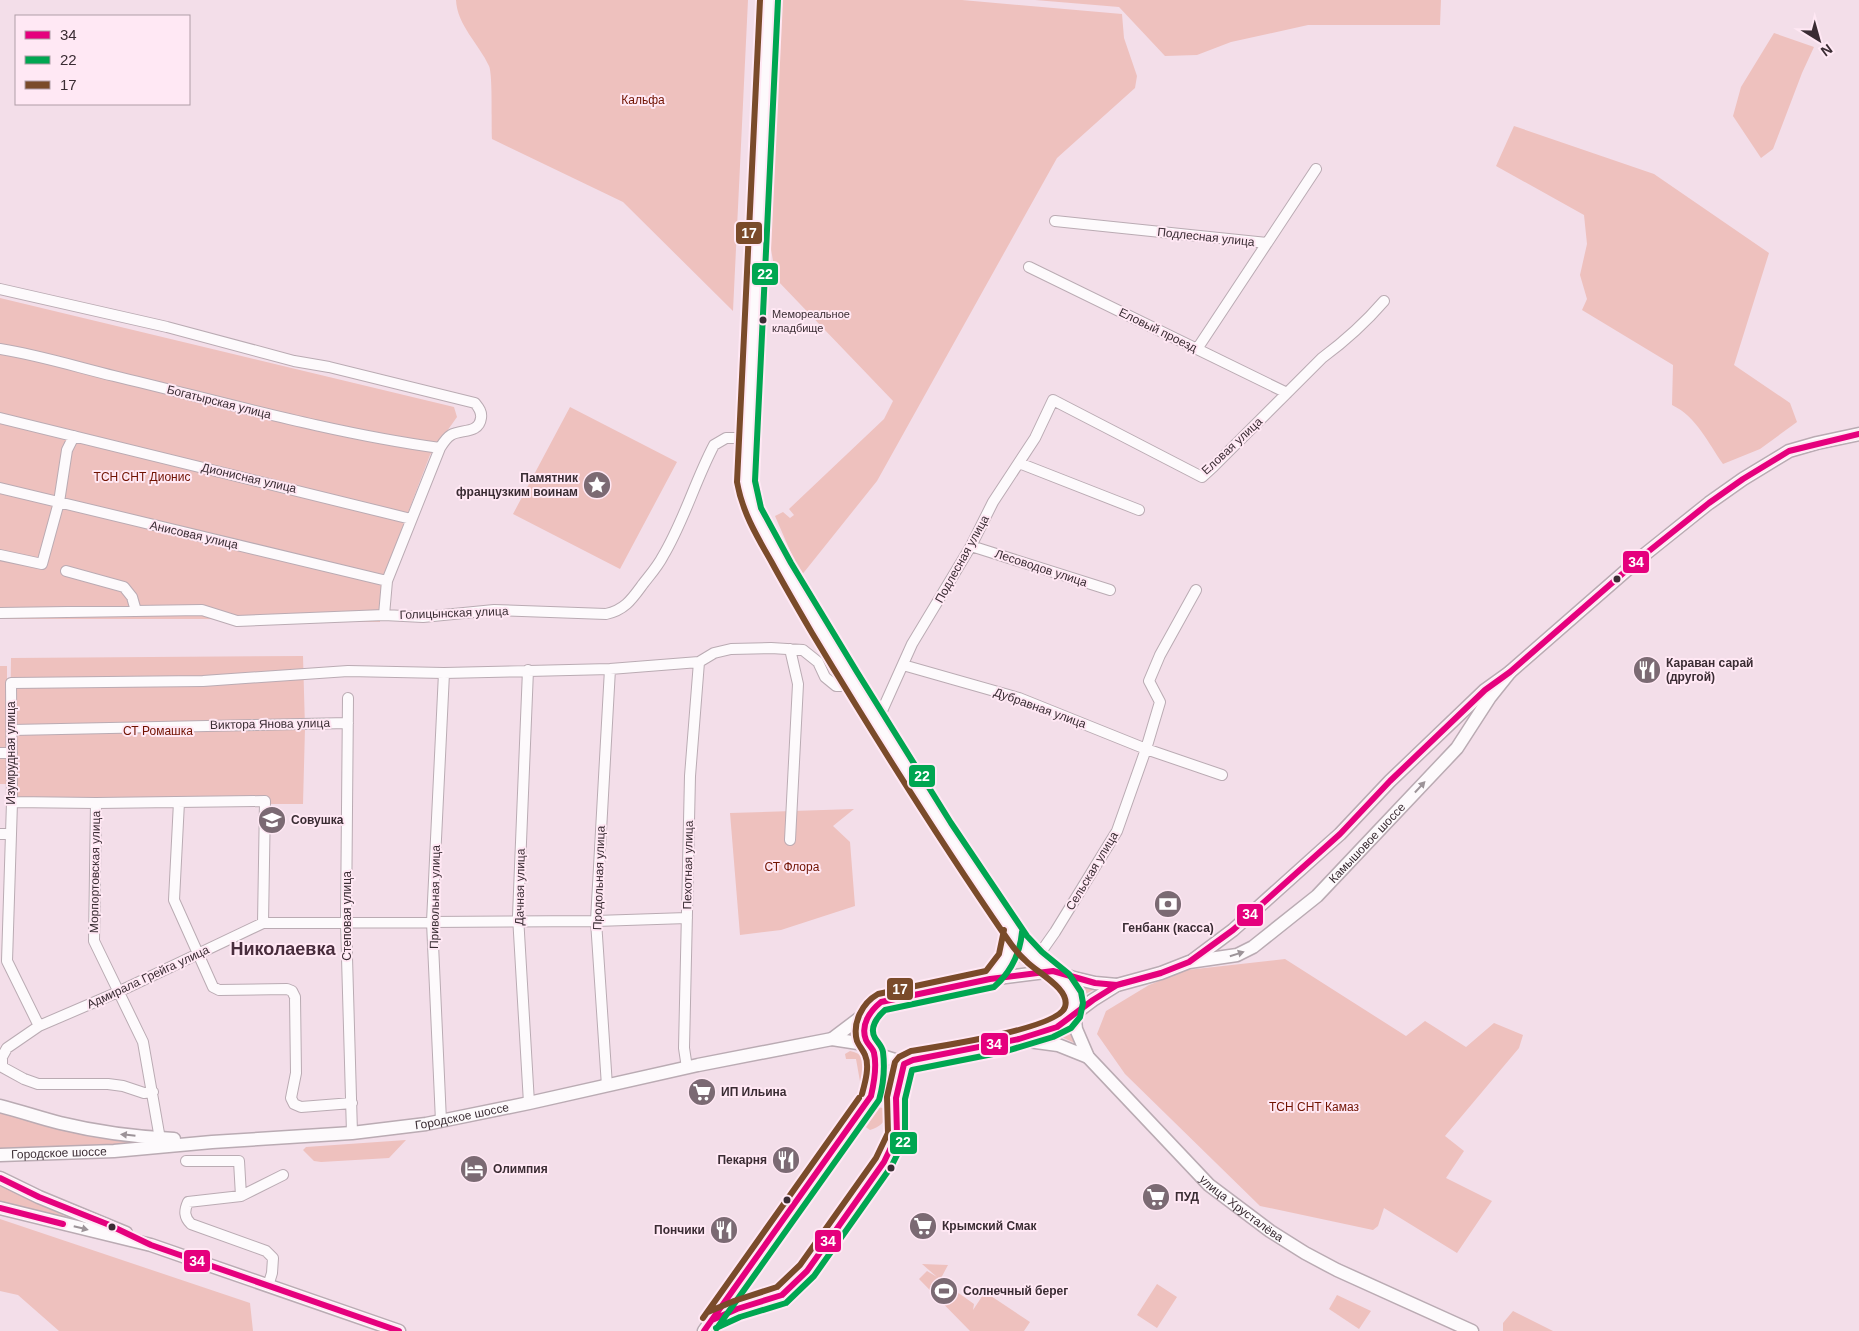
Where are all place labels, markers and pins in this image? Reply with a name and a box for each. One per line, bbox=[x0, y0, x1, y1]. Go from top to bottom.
place label: Мемореальное кладбище bbox=[772, 308, 850, 334]
marker: Мемореальное кладбище bbox=[758, 315, 768, 325]
place icon: Памятник французким воинам bbox=[582, 470, 612, 500]
place label: Памятник французким воинам bbox=[456, 471, 579, 499]
unlabelled marker bbox=[1612, 574, 1622, 584]
restaurant icon: Караван сарай (другой) bbox=[1632, 655, 1662, 685]
place label: Караван сарай (другой) bbox=[1666, 656, 1754, 684]
school or university icon: Совушка bbox=[257, 805, 287, 835]
place label: Совушка bbox=[291, 813, 344, 827]
bank icon: Генбанк (касса) bbox=[1153, 889, 1183, 919]
place label: Генбанк (касса) bbox=[1122, 921, 1214, 935]
supermarket icon: ИП Ильина bbox=[687, 1077, 717, 1107]
place label: ИП Ильина bbox=[721, 1085, 787, 1099]
restaurant icon: Пекарня bbox=[771, 1145, 801, 1175]
place label: Пекарня bbox=[717, 1153, 767, 1167]
hotel icon: Олимпия bbox=[459, 1154, 489, 1184]
place label: Олимпия bbox=[493, 1162, 548, 1176]
unlabelled marker bbox=[886, 1163, 896, 1173]
supermarket icon: ПУД bbox=[1141, 1182, 1171, 1212]
place label: ПУД bbox=[1175, 1190, 1199, 1204]
unlabelled marker bbox=[782, 1195, 792, 1205]
supermarket icon: Крымский Смак bbox=[908, 1211, 938, 1241]
restaurant icon: Пончики bbox=[709, 1215, 739, 1245]
place label: Крымский Смак bbox=[942, 1219, 1037, 1233]
unlabelled marker bbox=[107, 1222, 117, 1232]
place label: Пончики bbox=[654, 1223, 705, 1237]
sports icon: Солнечный берег bbox=[929, 1276, 959, 1306]
place label: Солнечный берег bbox=[963, 1284, 1068, 1298]

